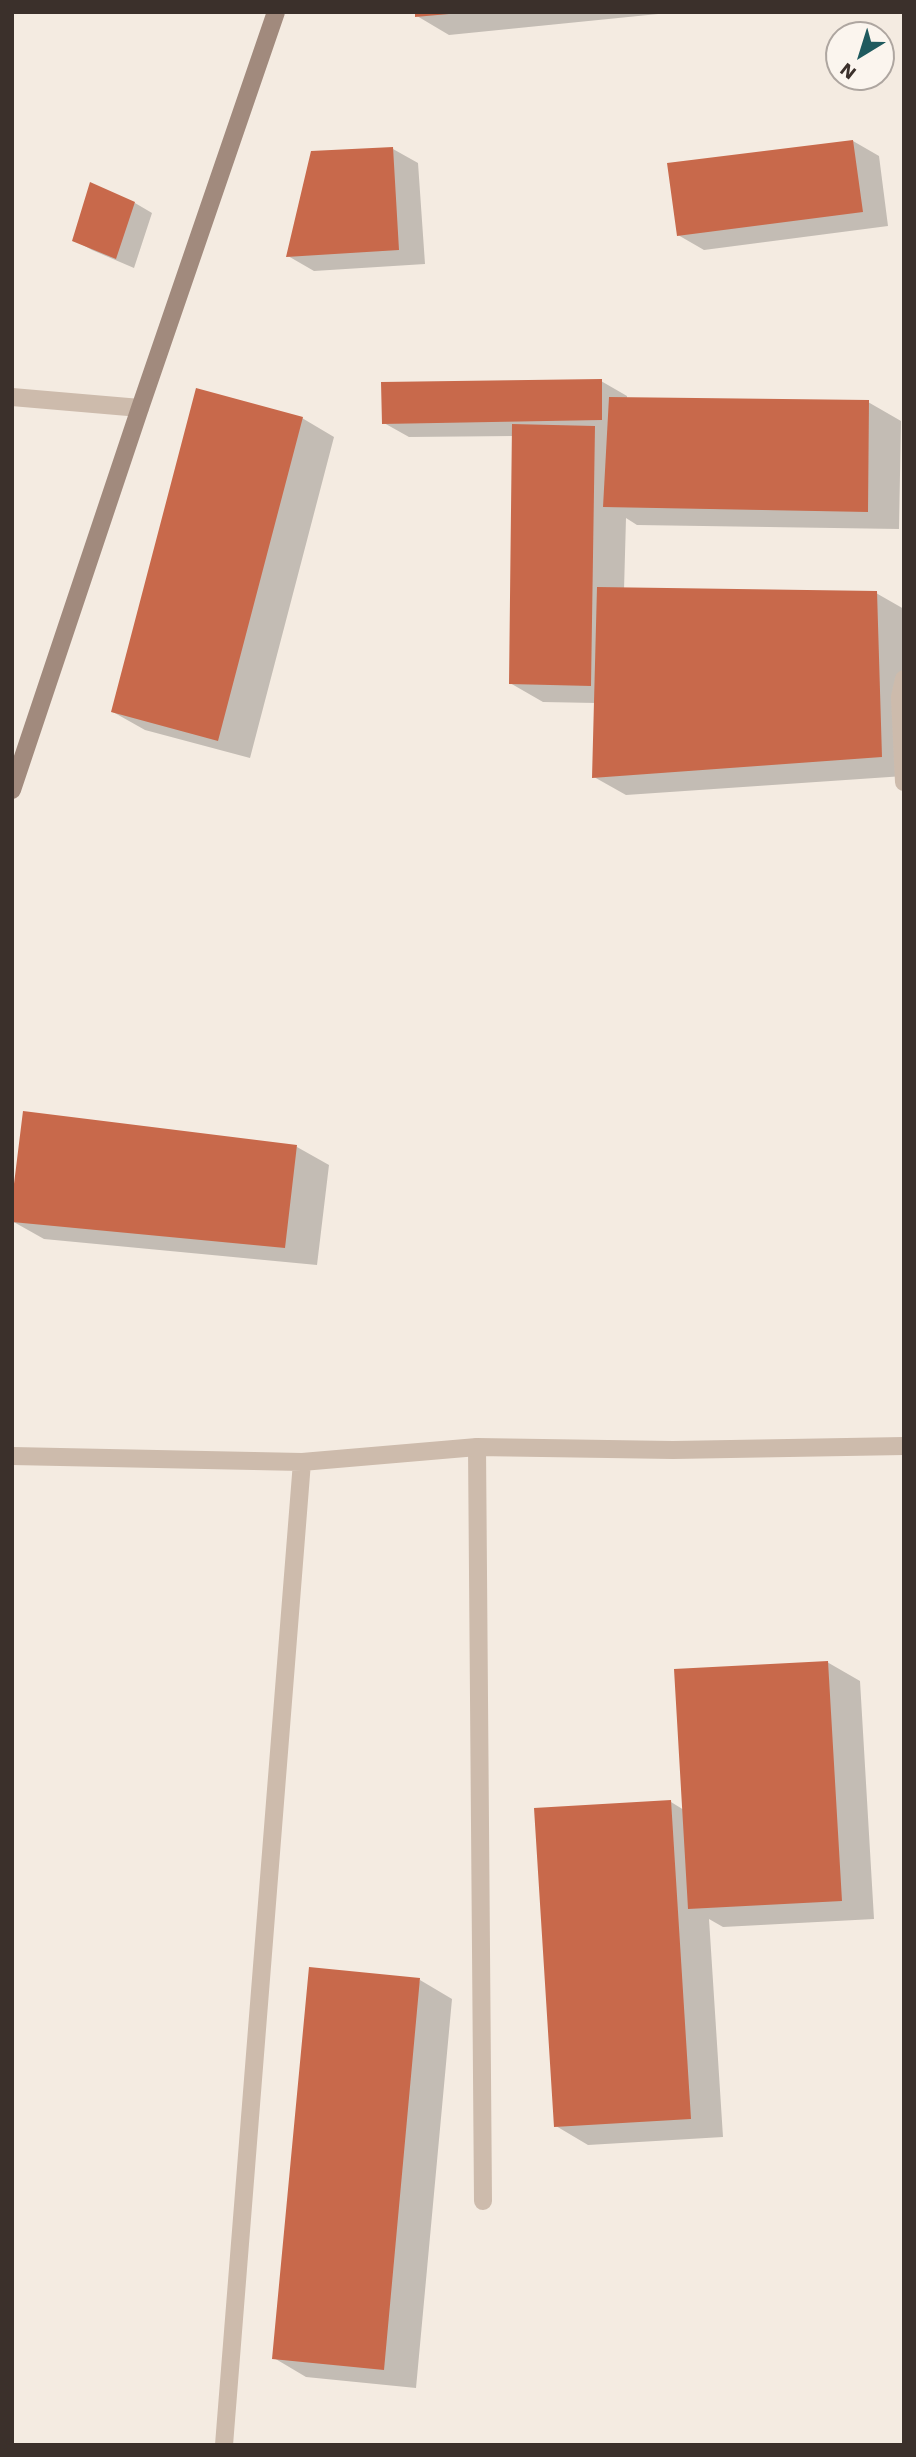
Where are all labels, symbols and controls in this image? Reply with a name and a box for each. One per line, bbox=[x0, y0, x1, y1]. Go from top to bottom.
north arrow bbox=[825, 21, 895, 91]
text: N bbox=[835, 58, 861, 85]

